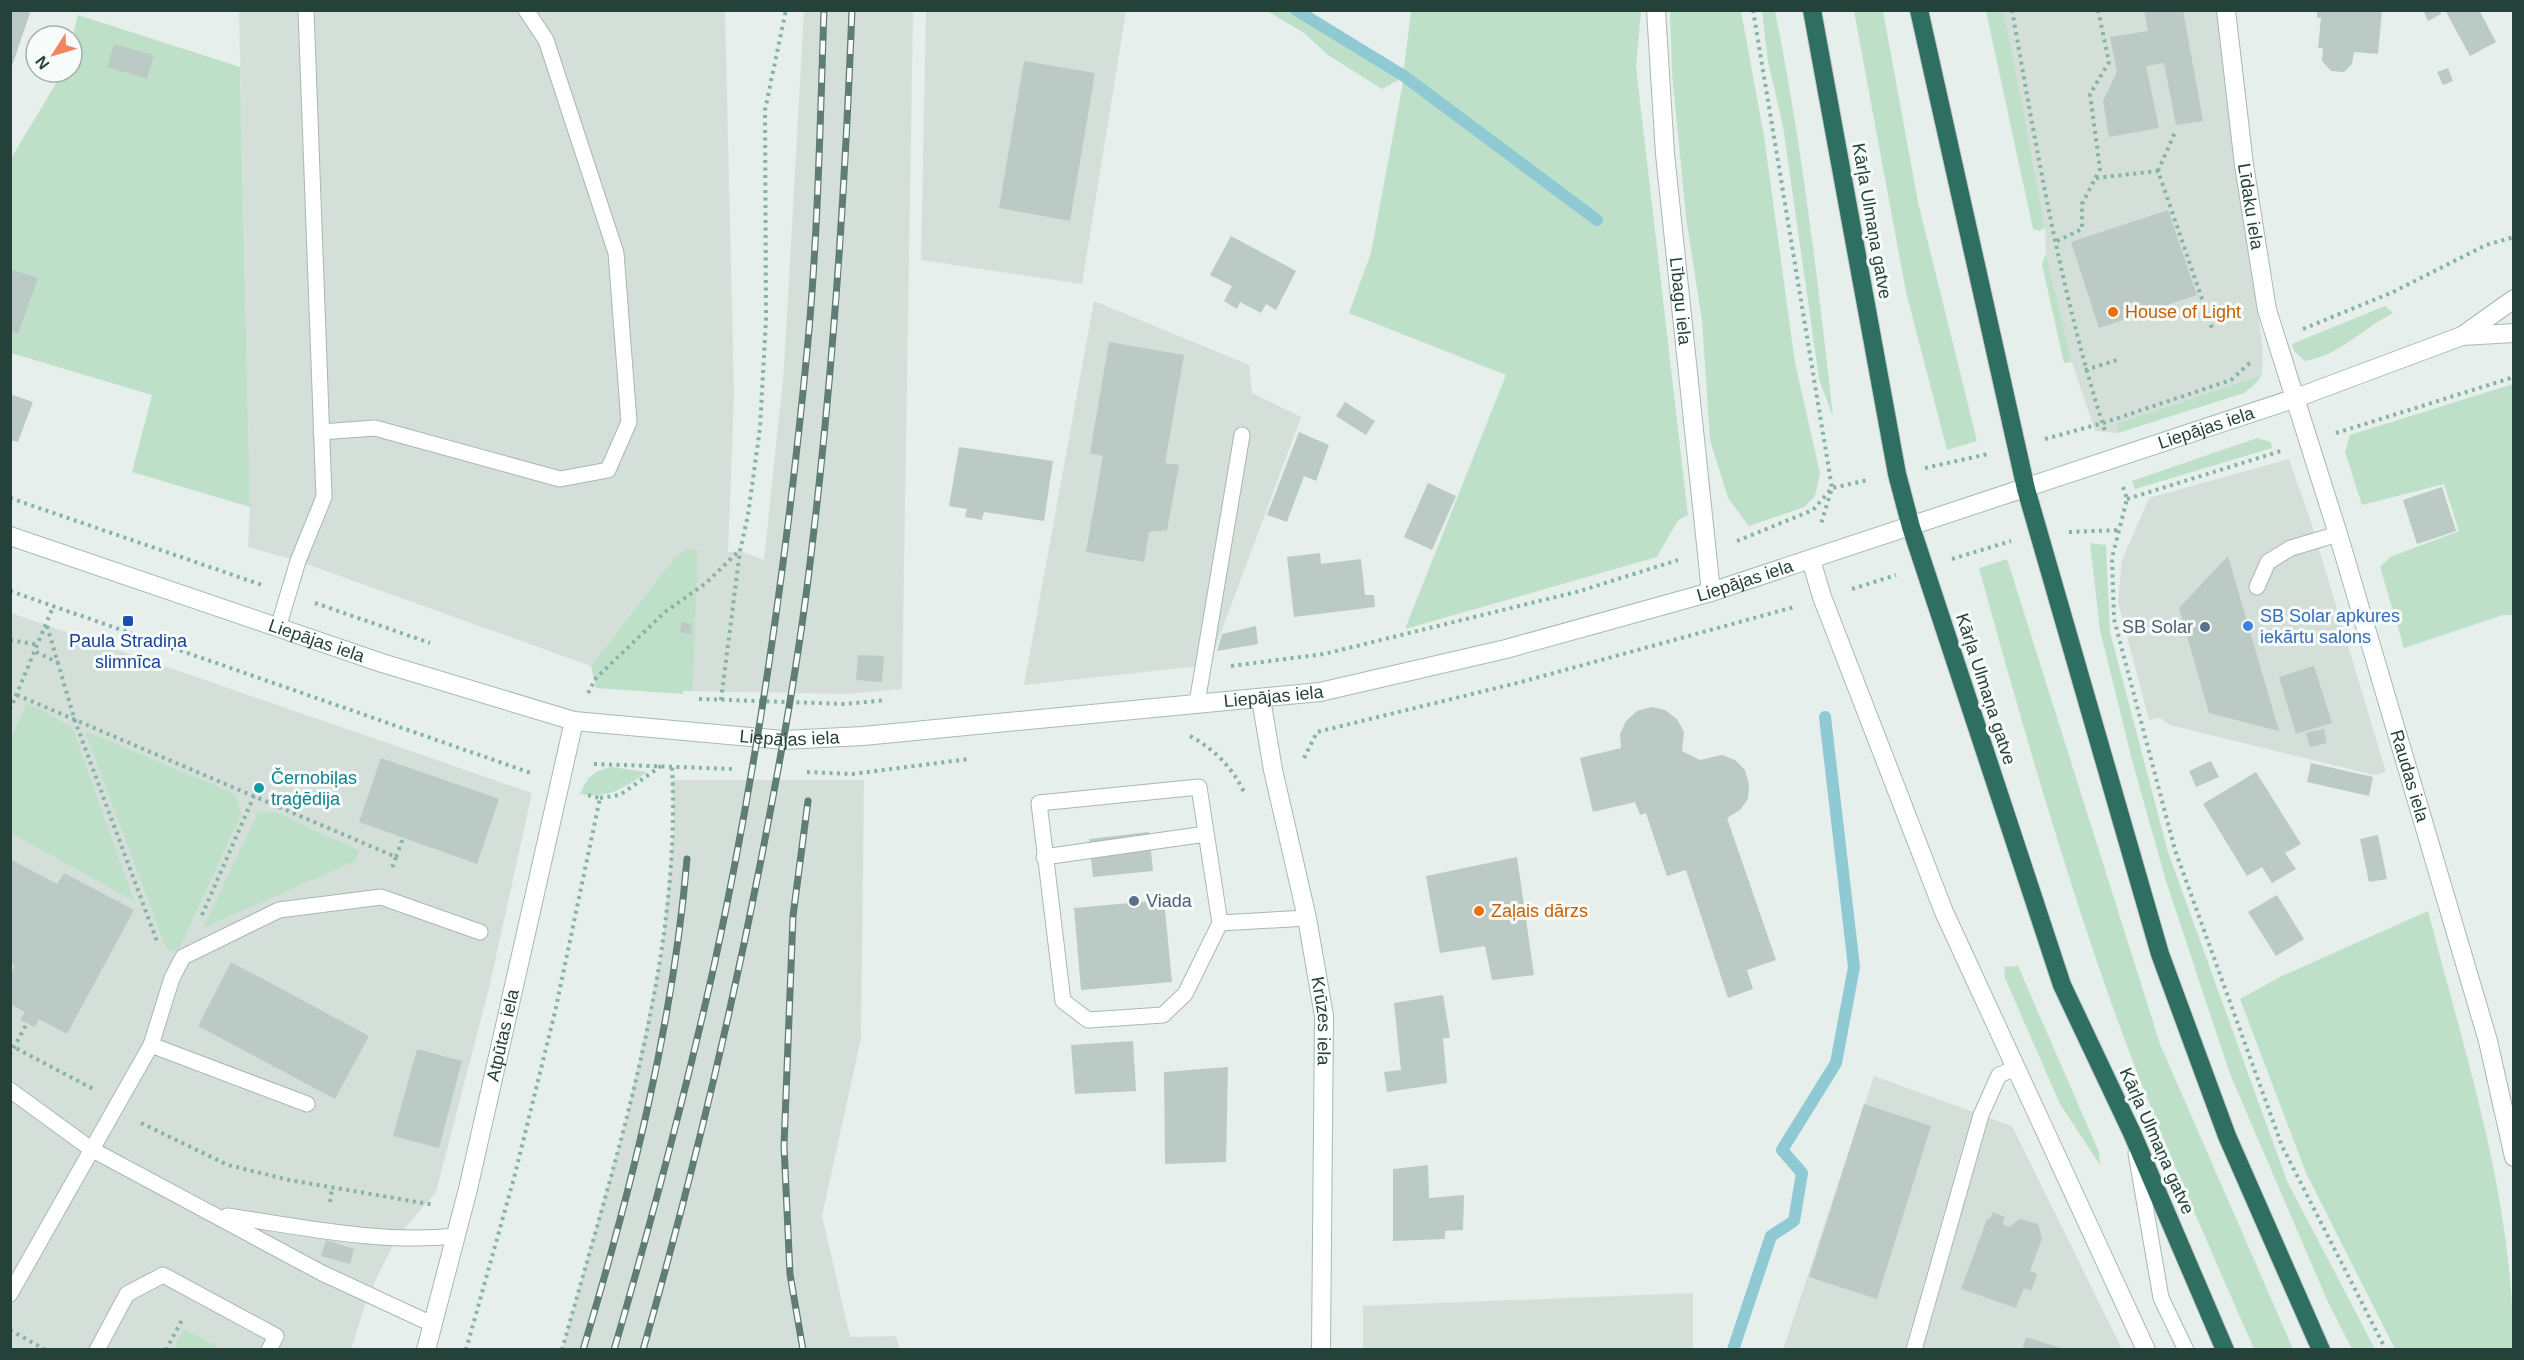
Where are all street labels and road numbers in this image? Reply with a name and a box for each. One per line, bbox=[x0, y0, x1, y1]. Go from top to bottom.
street label: Kārļa Ulmaņa gatve bbox=[1848, 141, 1896, 301]
street label: Līdaku iela bbox=[2234, 162, 2267, 252]
street label: Lībagu iela bbox=[1666, 256, 1695, 347]
street label: Liepājas iela bbox=[2155, 402, 2258, 453]
street label: Liepājas iela bbox=[1694, 555, 1796, 606]
street label: Kārļa Ulmaņa gatve bbox=[1952, 611, 2020, 767]
street label: Liepājas iela bbox=[266, 615, 368, 667]
street label: Liepājas iela bbox=[1223, 682, 1325, 711]
street label: Liepājas iela bbox=[739, 726, 841, 750]
street label: Raudas iela bbox=[2386, 727, 2433, 825]
street label: Krūzes iela bbox=[1307, 975, 1334, 1066]
street label: Atpūtas iela bbox=[483, 986, 523, 1083]
street label: Kārļa Ulmaņa gatve bbox=[2116, 1065, 2198, 1217]

